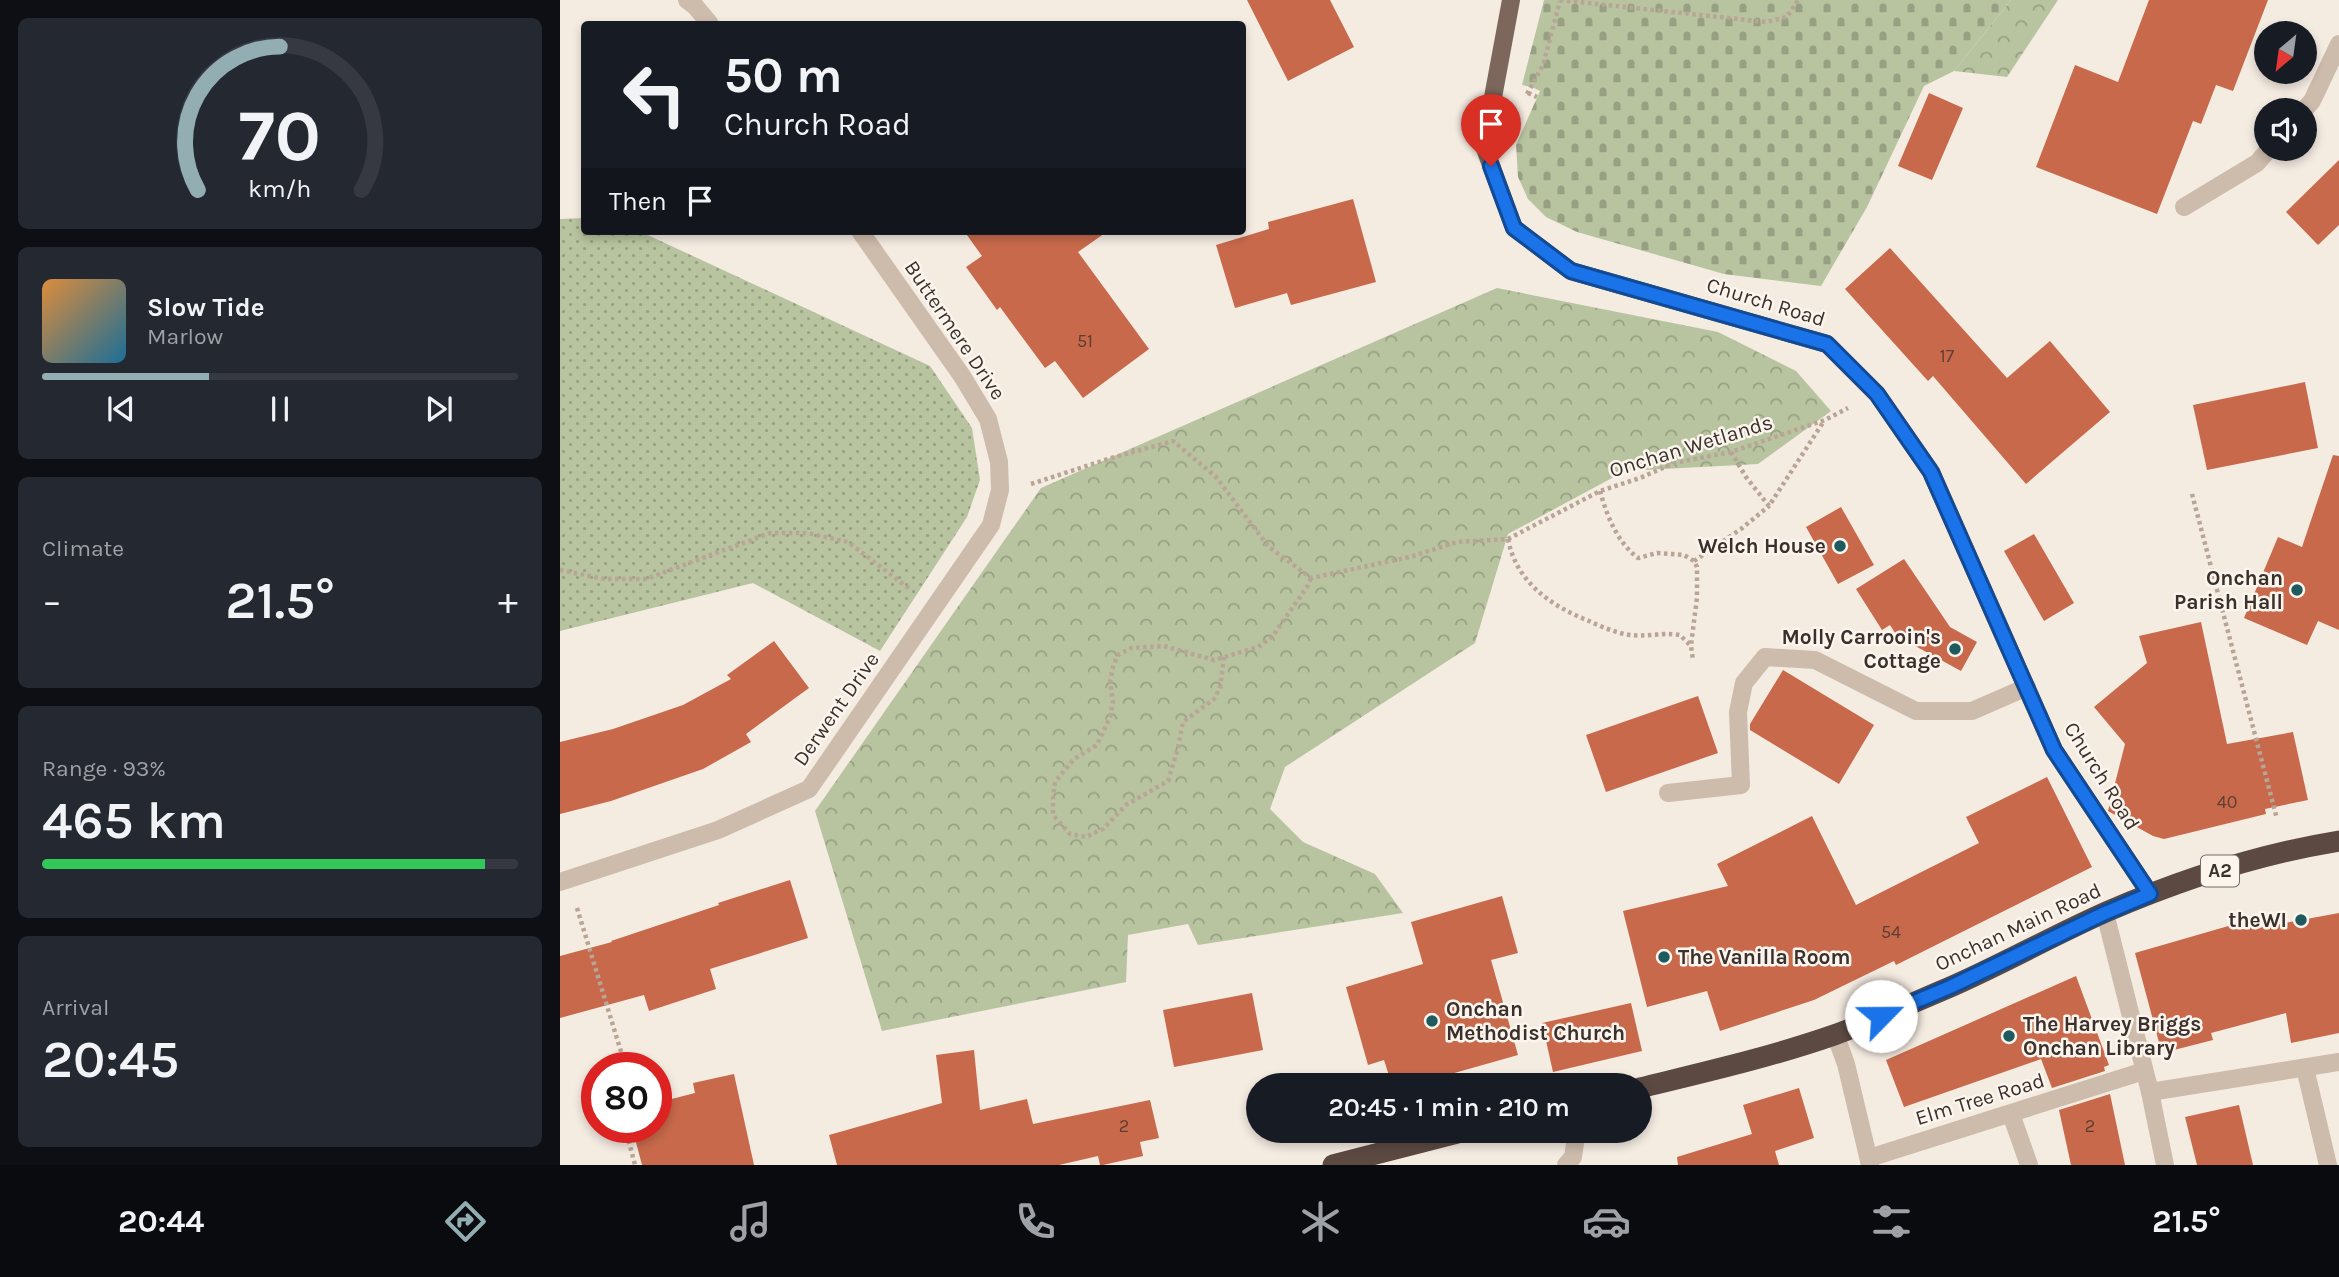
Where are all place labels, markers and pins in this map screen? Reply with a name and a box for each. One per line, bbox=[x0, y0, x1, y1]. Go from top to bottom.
pin bbox=[1461, 94, 1521, 166]
place label: Welch House bbox=[1698, 534, 1826, 558]
marker: Welch House bbox=[1832, 538, 1848, 554]
place label: Onchan Parish Hall bbox=[2174, 566, 2283, 614]
marker: Onchan Parish Hall bbox=[2289, 582, 2305, 598]
place label: Molly Carrooin's Cottage bbox=[1781, 625, 1941, 673]
marker: Molly Carrooin's Cottage bbox=[1947, 641, 1963, 657]
place label: theWI bbox=[2228, 908, 2287, 932]
marker: theWI bbox=[2293, 912, 2309, 928]
place label: The Vanilla Room bbox=[1678, 945, 1850, 969]
marker: The Vanilla Room bbox=[1656, 949, 1672, 965]
place label: Onchan Methodist Church bbox=[1446, 997, 1625, 1045]
place label: The Harvey Briggs Onchan Library bbox=[2023, 1012, 2201, 1060]
marker: Onchan Methodist Church bbox=[1424, 1013, 1440, 1029]
marker: The Harvey Briggs Onchan Library bbox=[2001, 1028, 2017, 1044]

